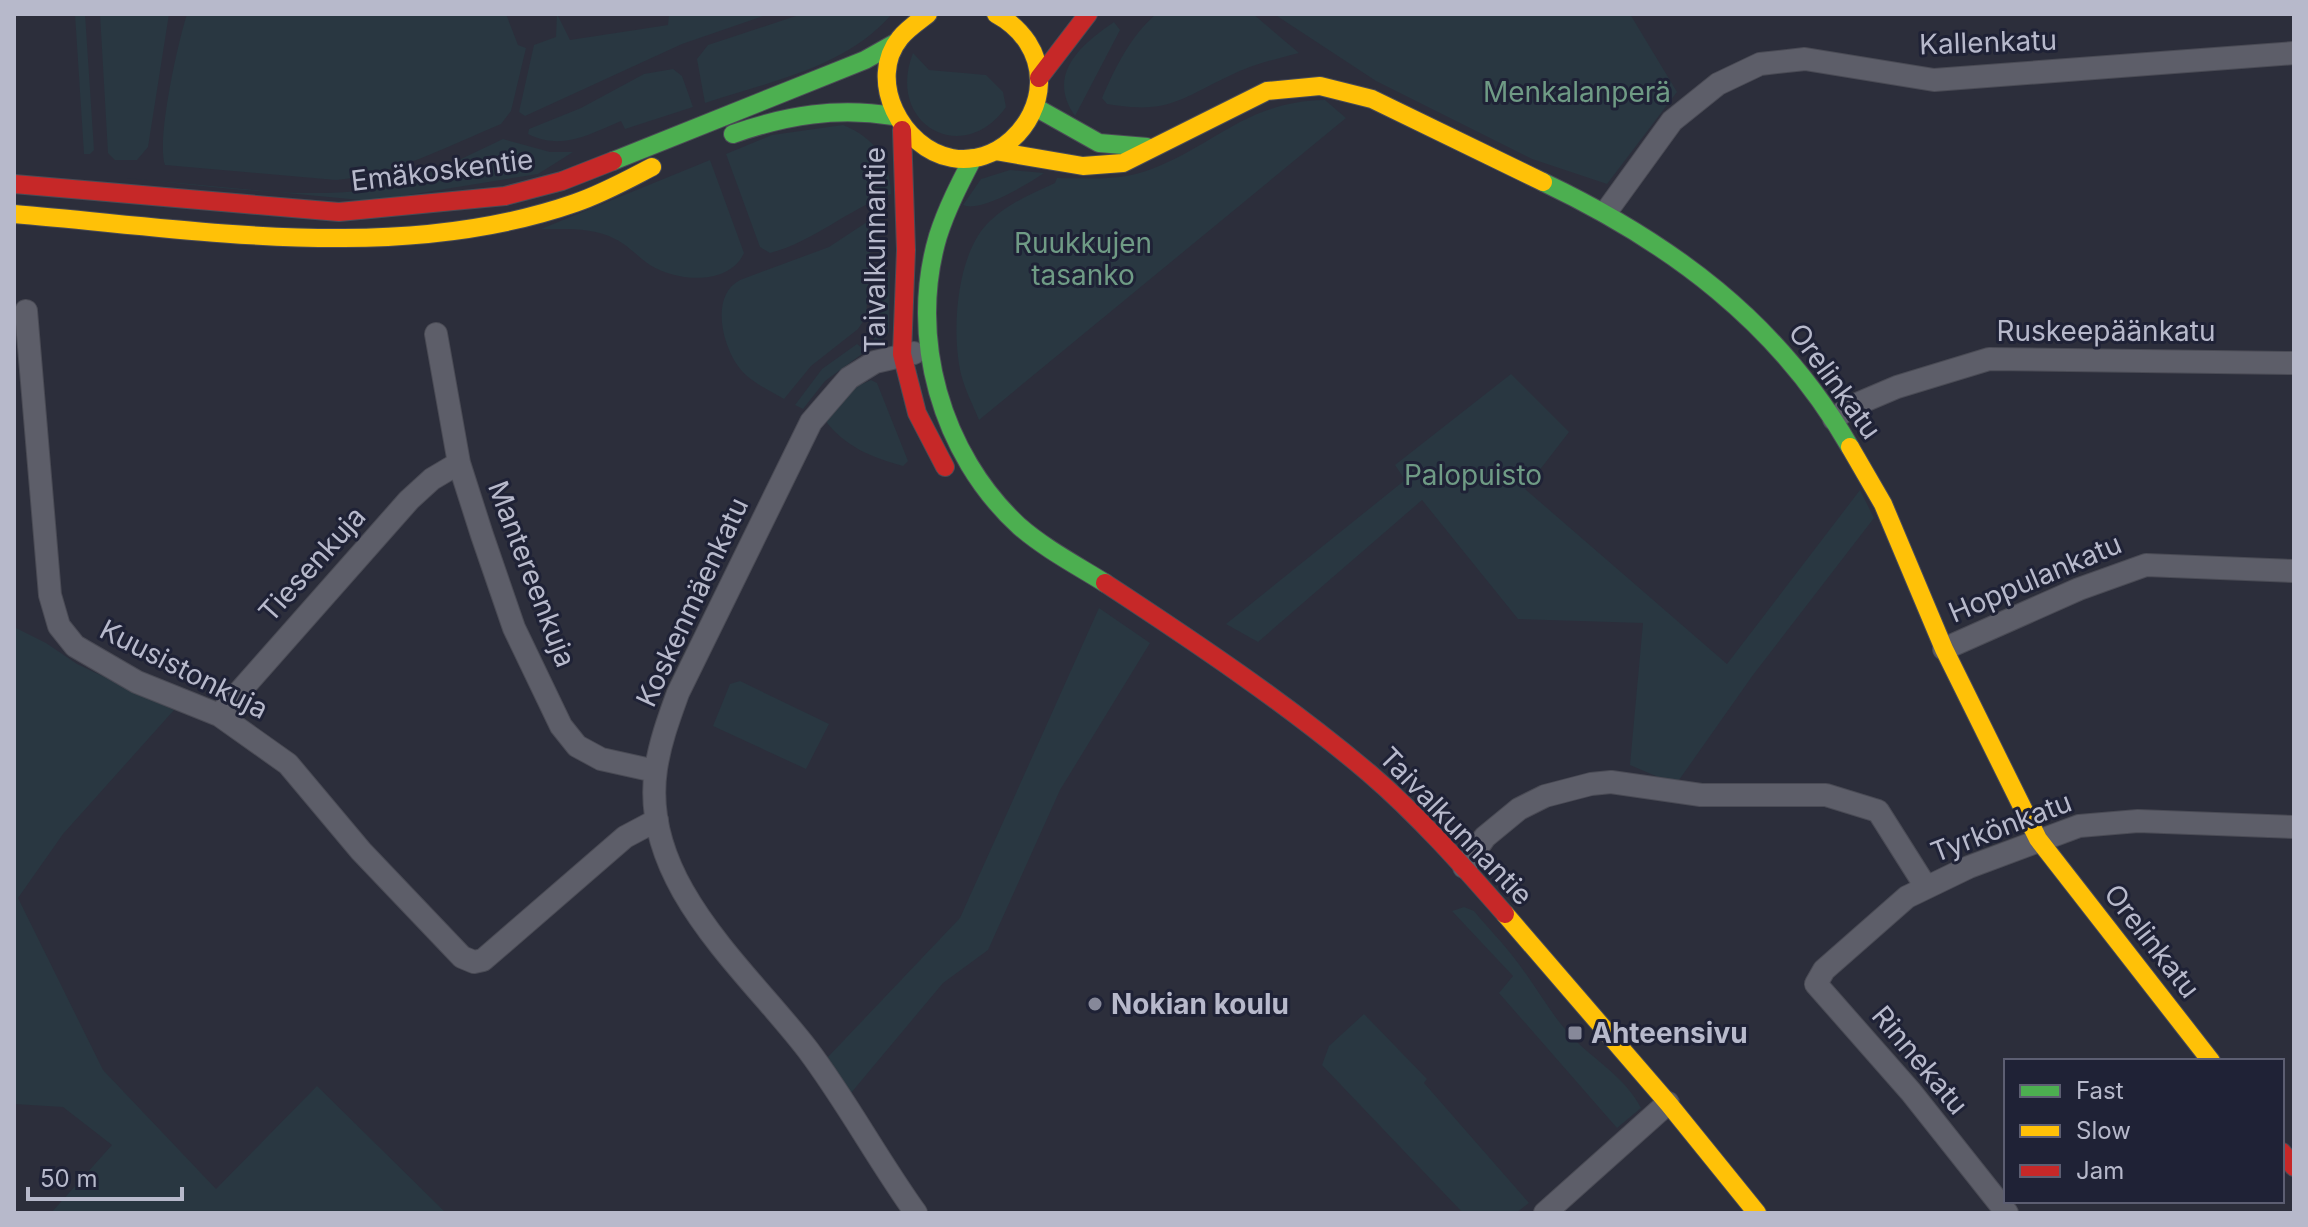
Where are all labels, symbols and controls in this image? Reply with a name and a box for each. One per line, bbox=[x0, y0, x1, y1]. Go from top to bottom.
street label: Kallenkatu bbox=[1919, 23, 2057, 61]
park label: Menkalanperä bbox=[1483, 75, 1671, 109]
street label: Emäkoskentie bbox=[349, 142, 535, 198]
street label: Taivalkunnantie bbox=[858, 147, 892, 353]
park label: Ruukkujen tasanko bbox=[1014, 226, 1152, 292]
street label: Ruskeepäänkatu bbox=[1997, 314, 2215, 348]
street label: Orelinkatu bbox=[1782, 317, 1888, 445]
park label: Palopuisto bbox=[1404, 458, 1542, 492]
street label: Mantereenkuja bbox=[481, 476, 583, 672]
street label: Koskenmäenkatu bbox=[629, 492, 755, 712]
street label: Tiesenkuja bbox=[251, 499, 373, 629]
street label: Hoppulankatu bbox=[1944, 526, 2126, 630]
street label: Kuusistonkuja bbox=[94, 612, 274, 726]
street label: Taivalkunnantie bbox=[1372, 740, 1540, 912]
street label: Tyrkönkatu bbox=[1926, 785, 2076, 869]
street label: Orelinkatu bbox=[2097, 877, 2207, 1005]
place label: Nokian koulu bbox=[1111, 987, 1289, 1021]
marker: Nokian koulu bbox=[1086, 995, 1104, 1013]
street label: Rinnekatu bbox=[1865, 999, 1975, 1121]
place label: Ahteensivu bbox=[1591, 1016, 1748, 1050]
marker: Ahteensivu bbox=[1566, 1024, 1584, 1042]
legend bbox=[2004, 1059, 2284, 1203]
text: Fast bbox=[2076, 1076, 2124, 1105]
text: Slow bbox=[2076, 1116, 2131, 1145]
scale bar bbox=[28, 1151, 182, 1201]
text: Jam bbox=[2076, 1156, 2124, 1185]
text: 50 m bbox=[40, 1164, 98, 1193]

